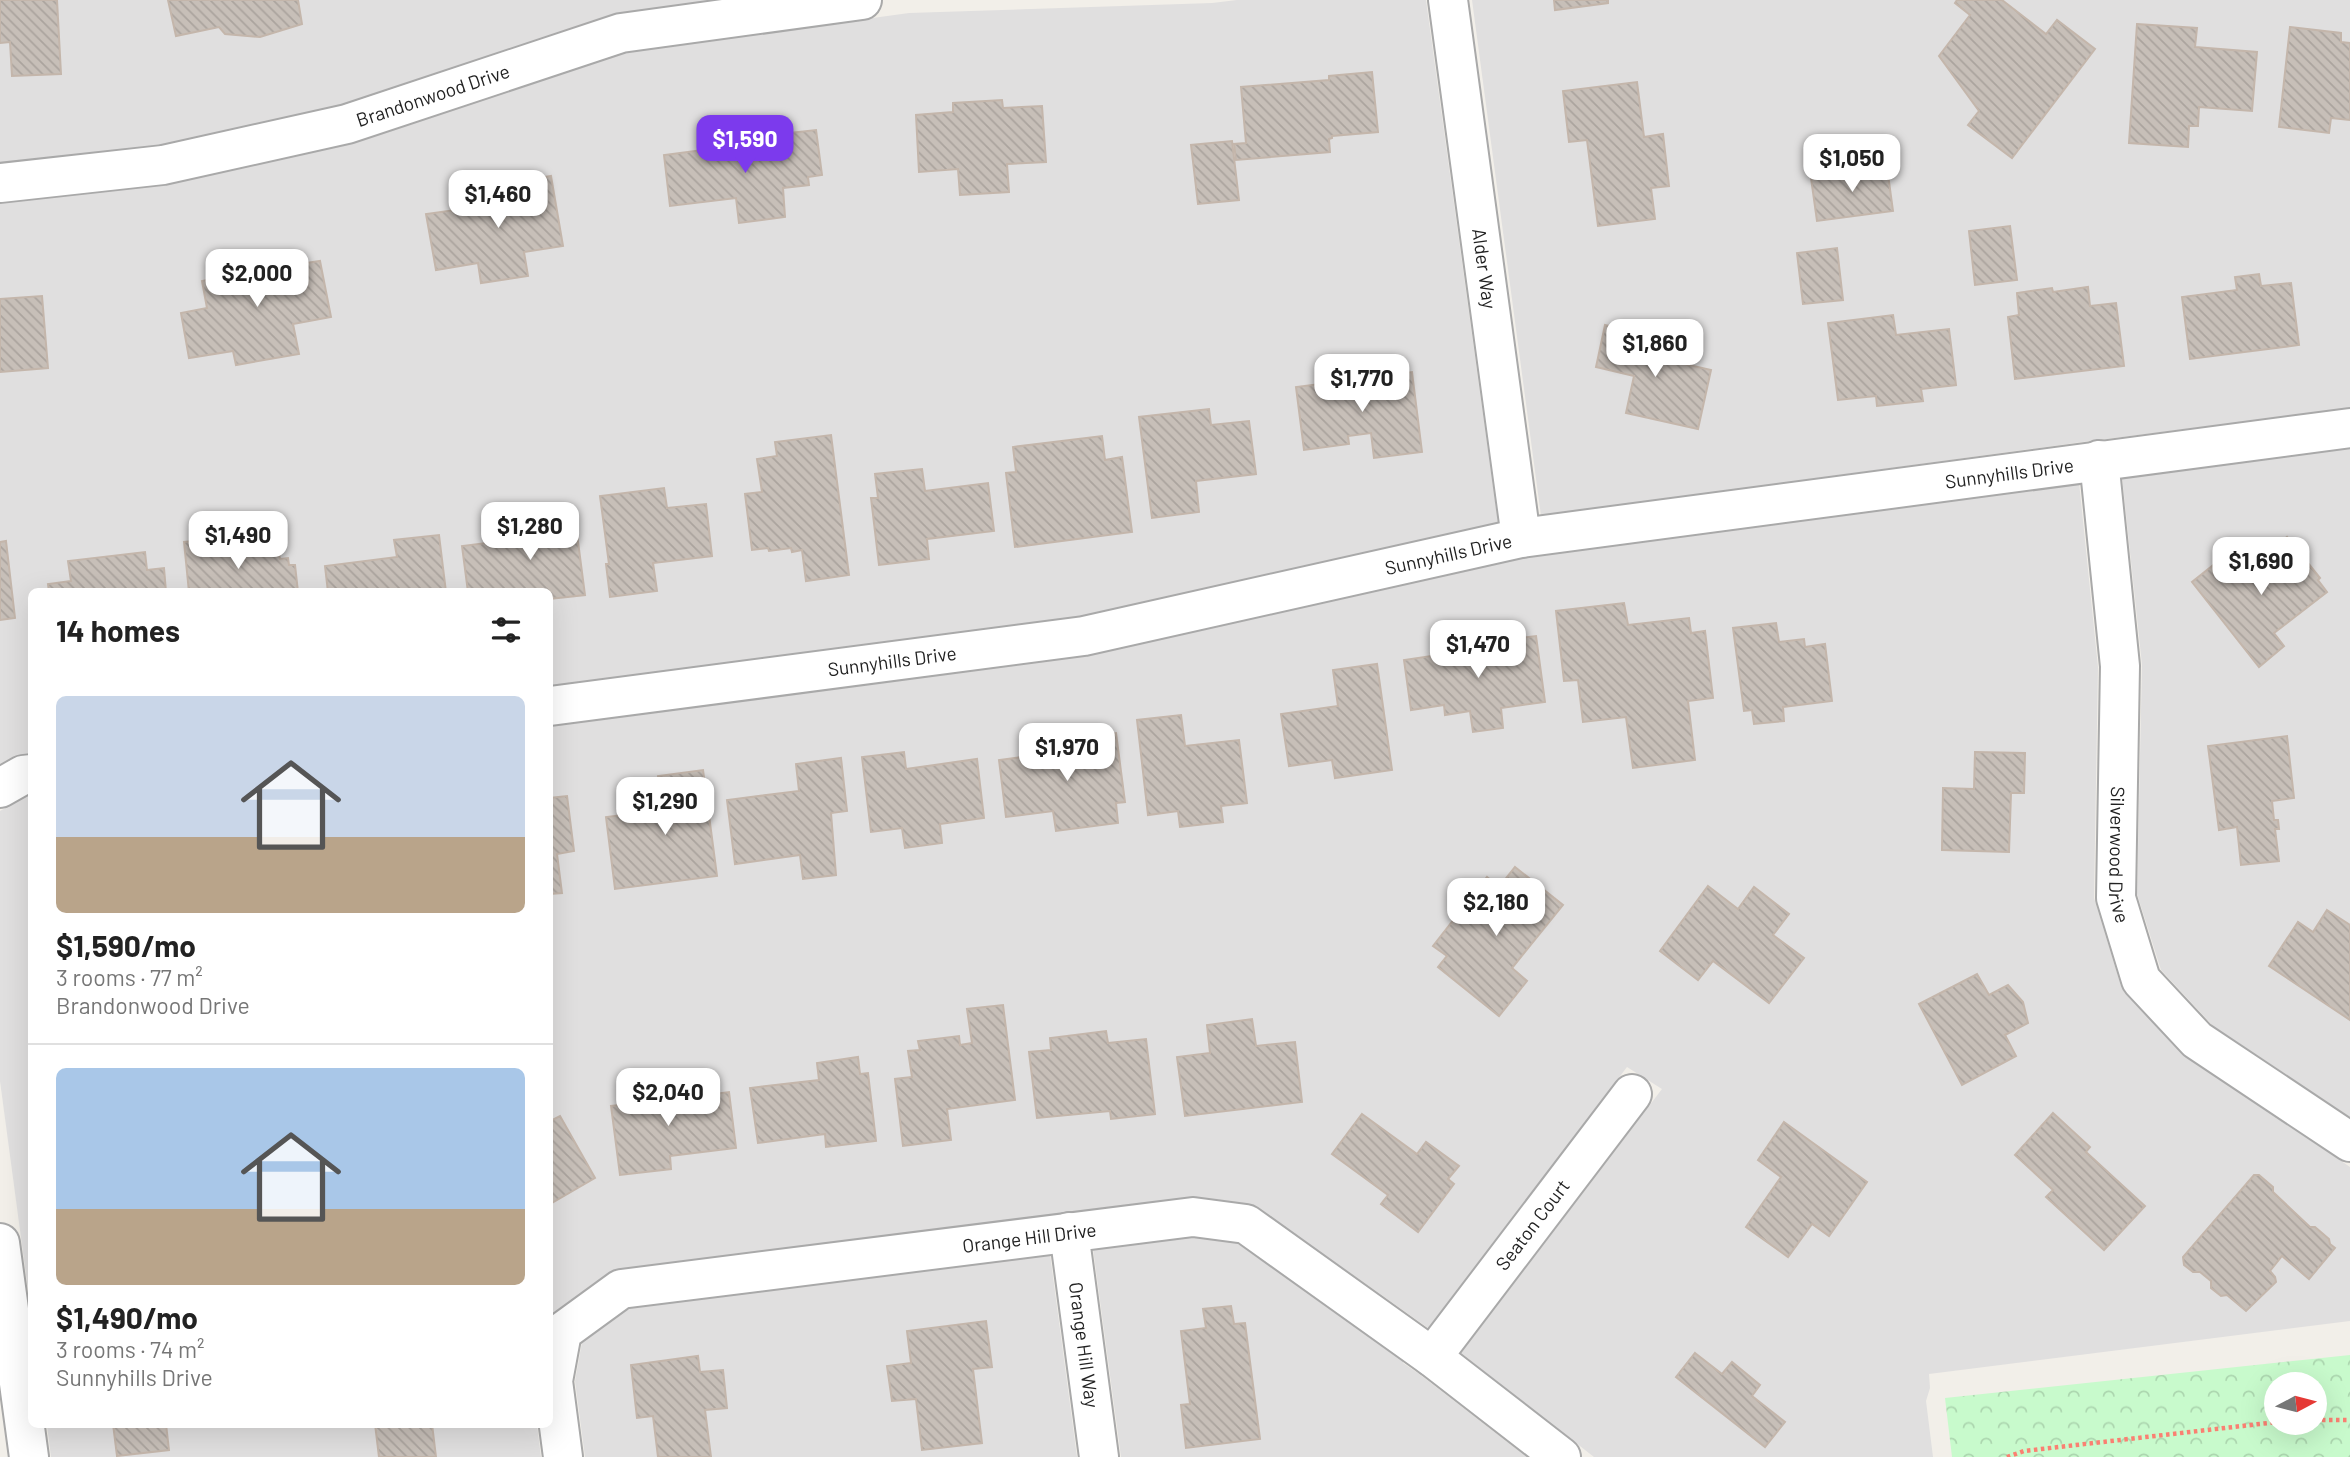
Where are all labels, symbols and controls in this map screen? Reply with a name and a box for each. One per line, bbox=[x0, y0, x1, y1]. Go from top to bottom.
street label: Brandonwood Drive bbox=[353, 59, 512, 131]
pin: $1,590 bbox=[688, 116, 802, 175]
text: $1,590 bbox=[712, 124, 778, 152]
pin: $1,050 bbox=[1795, 134, 1909, 194]
text: $1,050 bbox=[1819, 143, 1885, 171]
pin: $1,460 bbox=[441, 170, 555, 230]
text: $1,460 bbox=[465, 179, 531, 207]
street label: Alder Way bbox=[1468, 227, 1502, 311]
pin: $2,000 bbox=[200, 250, 314, 309]
text: $2,000 bbox=[222, 258, 292, 286]
pin: $1,860 bbox=[1598, 320, 1712, 379]
text: $1,860 bbox=[1622, 328, 1688, 356]
pin: $1,770 bbox=[1305, 354, 1419, 414]
text: $1,770 bbox=[1330, 363, 1394, 391]
street label: Sunnyhills Drive bbox=[1943, 453, 2075, 493]
pin: $1,280 bbox=[473, 503, 587, 562]
text: $1,280 bbox=[497, 511, 563, 539]
pin: $1,490 bbox=[181, 512, 295, 571]
text: $1,490 bbox=[205, 520, 271, 548]
street label: Sunnyhills Drive bbox=[1383, 528, 1514, 579]
pin: $1,690 bbox=[2204, 538, 2318, 597]
text: $1,690 bbox=[2228, 546, 2294, 574]
icon: filters bbox=[487, 611, 525, 649]
text: 14 homes bbox=[56, 612, 180, 648]
pin: $1,470 bbox=[1421, 620, 1535, 680]
text: $1,470 bbox=[1446, 629, 1510, 657]
street label: Sunnyhills Drive bbox=[826, 641, 958, 680]
pin: $1,970 bbox=[1010, 724, 1124, 783]
text: $1,970 bbox=[1035, 732, 1099, 760]
icon: home bbox=[228, 742, 354, 868]
pin: $1,290 bbox=[608, 778, 722, 837]
text: $1,290 bbox=[632, 786, 698, 814]
street label: Silverwood Drive bbox=[2105, 786, 2135, 926]
pin: $2,180 bbox=[1439, 878, 1553, 938]
text: $2,180 bbox=[1463, 887, 1529, 915]
text: $1,590/mo bbox=[56, 927, 196, 963]
text: 3 rooms · 77 m² bbox=[56, 963, 203, 991]
text: Brandonwood Drive bbox=[56, 991, 250, 1019]
pin: $2,040 bbox=[611, 1068, 725, 1128]
text: $2,040 bbox=[632, 1077, 704, 1105]
icon: home bbox=[228, 1114, 354, 1240]
street label: Seaton Court bbox=[1490, 1175, 1574, 1275]
street label: Orange Hill Drive bbox=[961, 1217, 1098, 1257]
street label: Orange Hill Way bbox=[1065, 1281, 1104, 1410]
text: $1,490/mo bbox=[56, 1299, 198, 1335]
text: 3 rooms · 74 m² bbox=[56, 1335, 205, 1363]
text: Sunnyhills Drive bbox=[56, 1363, 213, 1391]
north arrow bbox=[2264, 1372, 2328, 1435]
map controls bbox=[2264, 1372, 2327, 1435]

